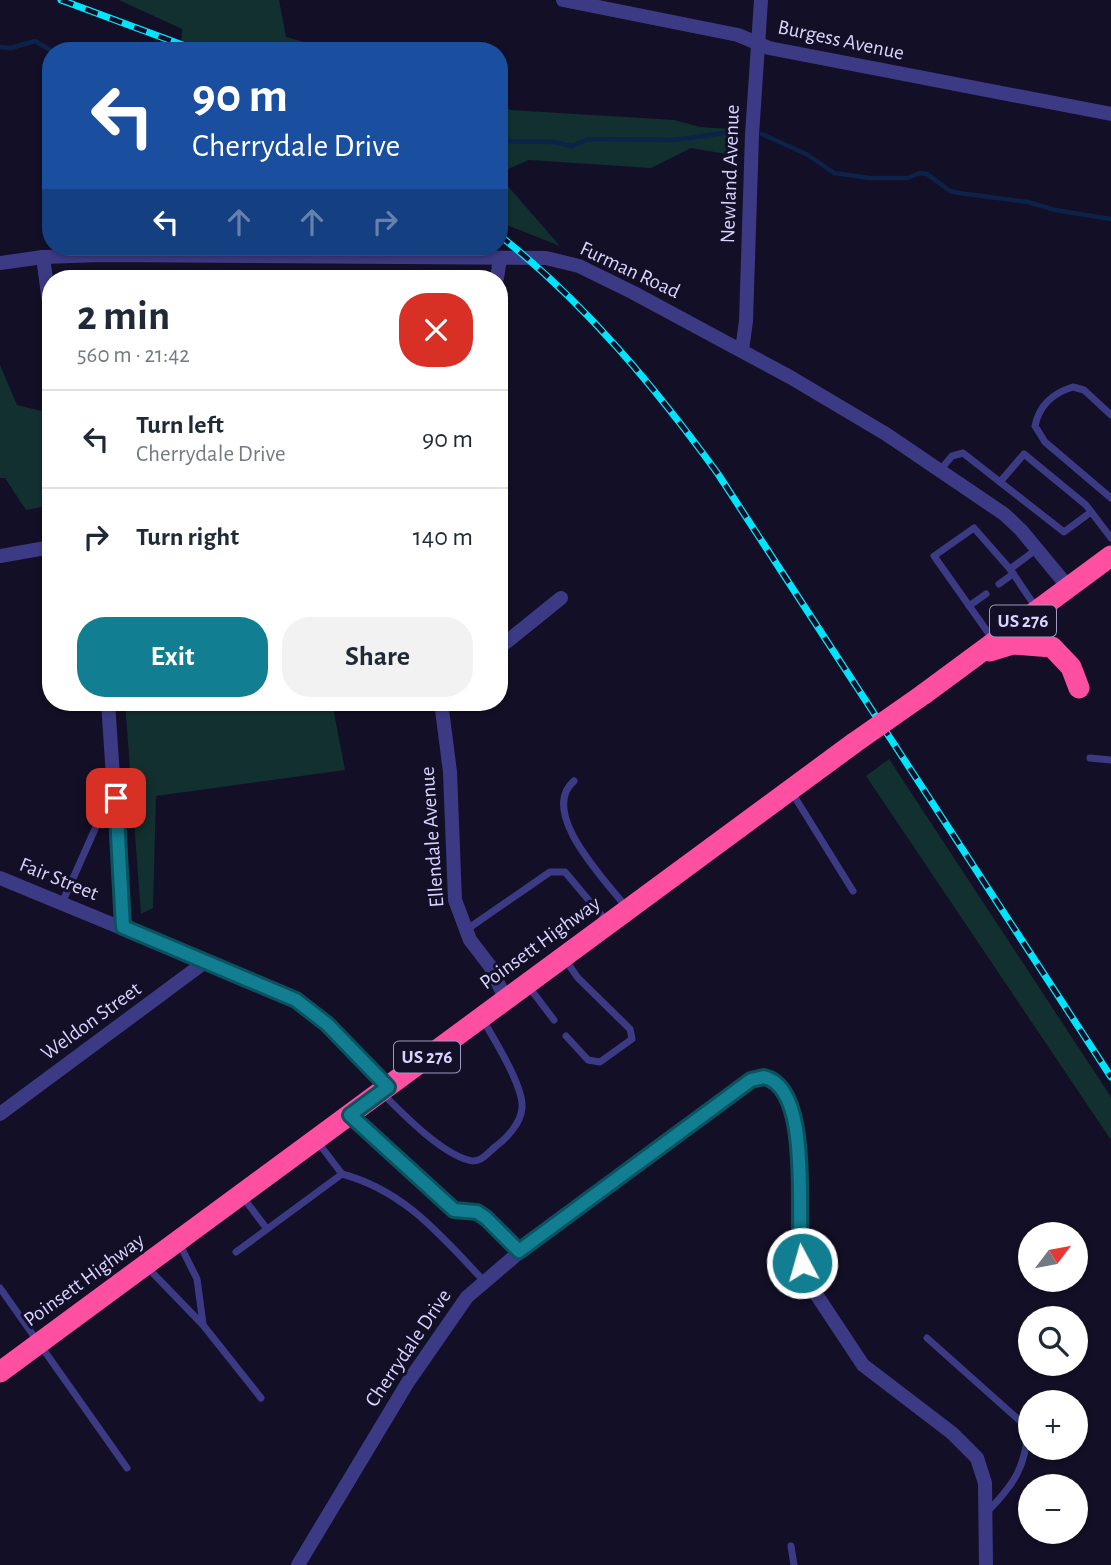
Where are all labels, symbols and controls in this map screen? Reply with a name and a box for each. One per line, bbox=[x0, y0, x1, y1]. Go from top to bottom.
street label: Burgess Avenue bbox=[776, 16, 906, 64]
icon: left bbox=[77, 70, 168, 161]
text: 90 m bbox=[192, 72, 288, 121]
street label: Newland Avenue bbox=[717, 104, 743, 244]
text: Cherrydale Drive bbox=[192, 130, 400, 162]
icon: left bbox=[147, 203, 185, 241]
icon: ahead bbox=[220, 203, 258, 241]
icon: ahead bbox=[293, 203, 331, 241]
icon: right bbox=[366, 203, 404, 241]
street label: Furman Road bbox=[577, 238, 683, 302]
button: close bbox=[399, 293, 473, 367]
text: 2 min bbox=[77, 295, 170, 337]
text: 560 m · 21:42 bbox=[77, 344, 190, 367]
text: Turn left bbox=[136, 412, 224, 438]
icon: left bbox=[77, 420, 115, 458]
text: 90 m bbox=[422, 426, 473, 452]
text: Cherrydale Drive bbox=[136, 443, 286, 466]
icon: right bbox=[77, 518, 115, 556]
text: Turn right bbox=[136, 524, 239, 550]
text: 140 m bbox=[413, 524, 473, 550]
road number: US 276 bbox=[990, 606, 1056, 636]
button: Exit bbox=[77, 617, 268, 697]
button: Share bbox=[282, 617, 473, 697]
street label: Ellendale Avenue bbox=[417, 766, 447, 908]
pin bbox=[86, 768, 146, 828]
icon: arrive bbox=[97, 779, 135, 817]
street label: Fair Street bbox=[17, 854, 102, 904]
street label: Poinsett Highway bbox=[476, 892, 604, 994]
street label: Weldon Street bbox=[37, 978, 145, 1064]
road number: US 276 bbox=[394, 1042, 460, 1072]
north arrow bbox=[1018, 1222, 1088, 1292]
map controls bbox=[1018, 1222, 1088, 1544]
position arrow bbox=[765, 1226, 839, 1300]
street label: Poinsett Highway bbox=[20, 1229, 148, 1331]
street label: Cherrydale Drive bbox=[361, 1286, 455, 1410]
button: search bbox=[1018, 1306, 1088, 1376]
button: + bbox=[1018, 1390, 1088, 1460]
button: − bbox=[1018, 1474, 1088, 1544]

